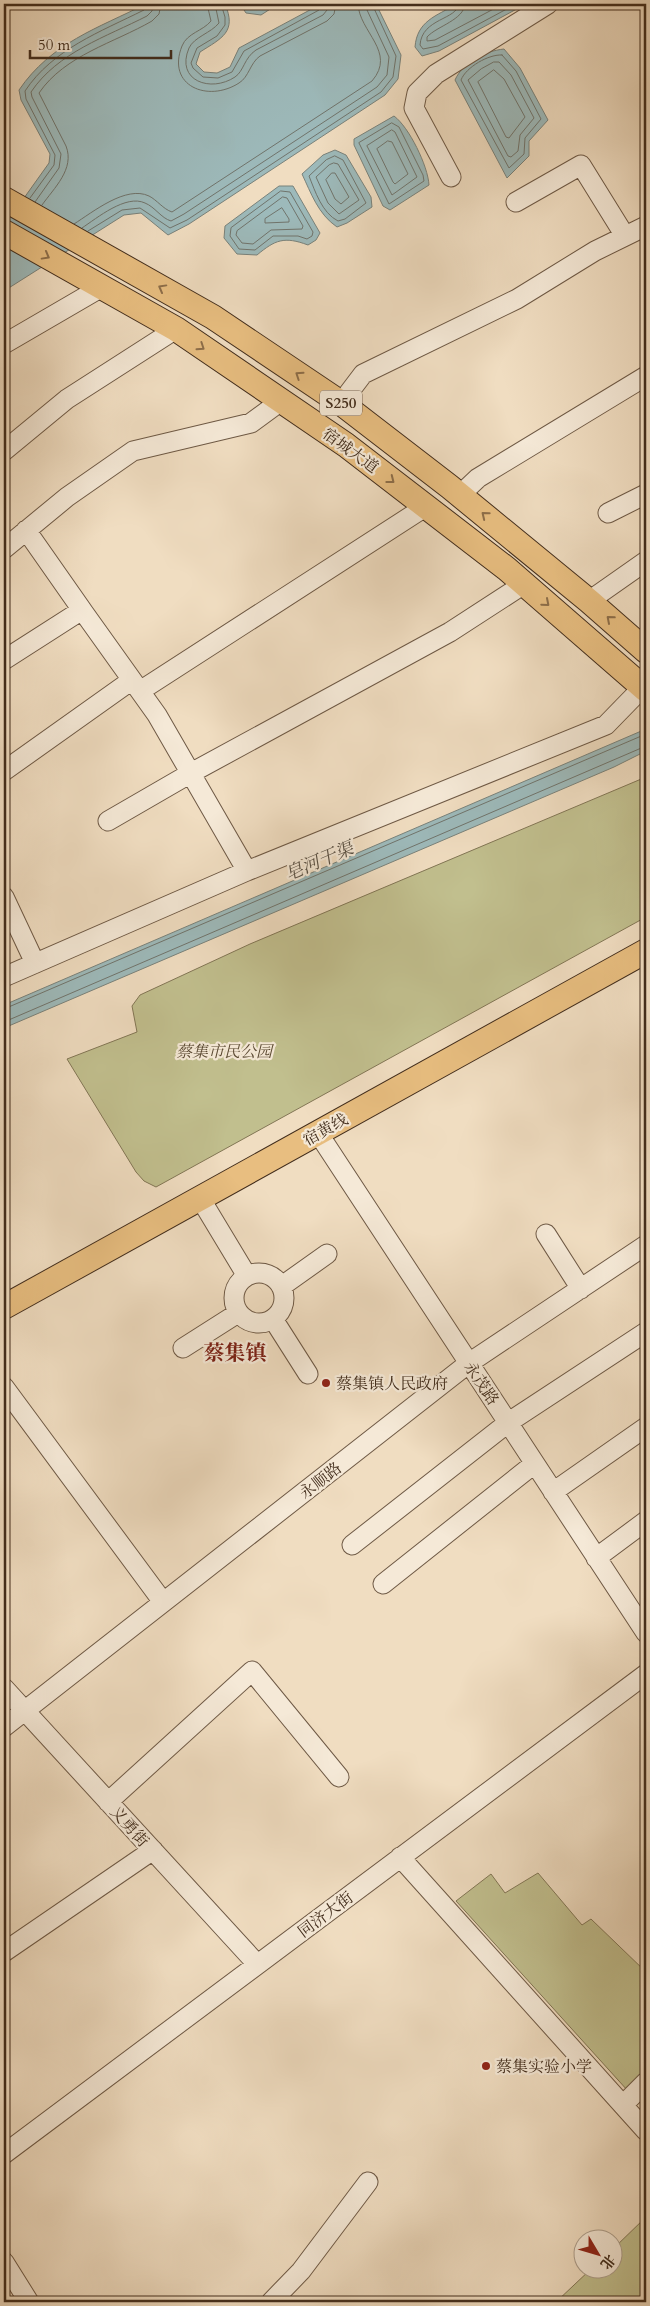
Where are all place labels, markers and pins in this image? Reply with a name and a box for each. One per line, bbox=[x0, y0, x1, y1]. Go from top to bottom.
place label: 蔡集镇人民政府 bbox=[336, 1373, 448, 1395]
marker: 蔡集镇人民政府 bbox=[320, 1377, 332, 1389]
place label: 蔡集实验小学 bbox=[496, 2056, 592, 2078]
marker: 蔡集实验小学 bbox=[480, 2060, 492, 2072]

